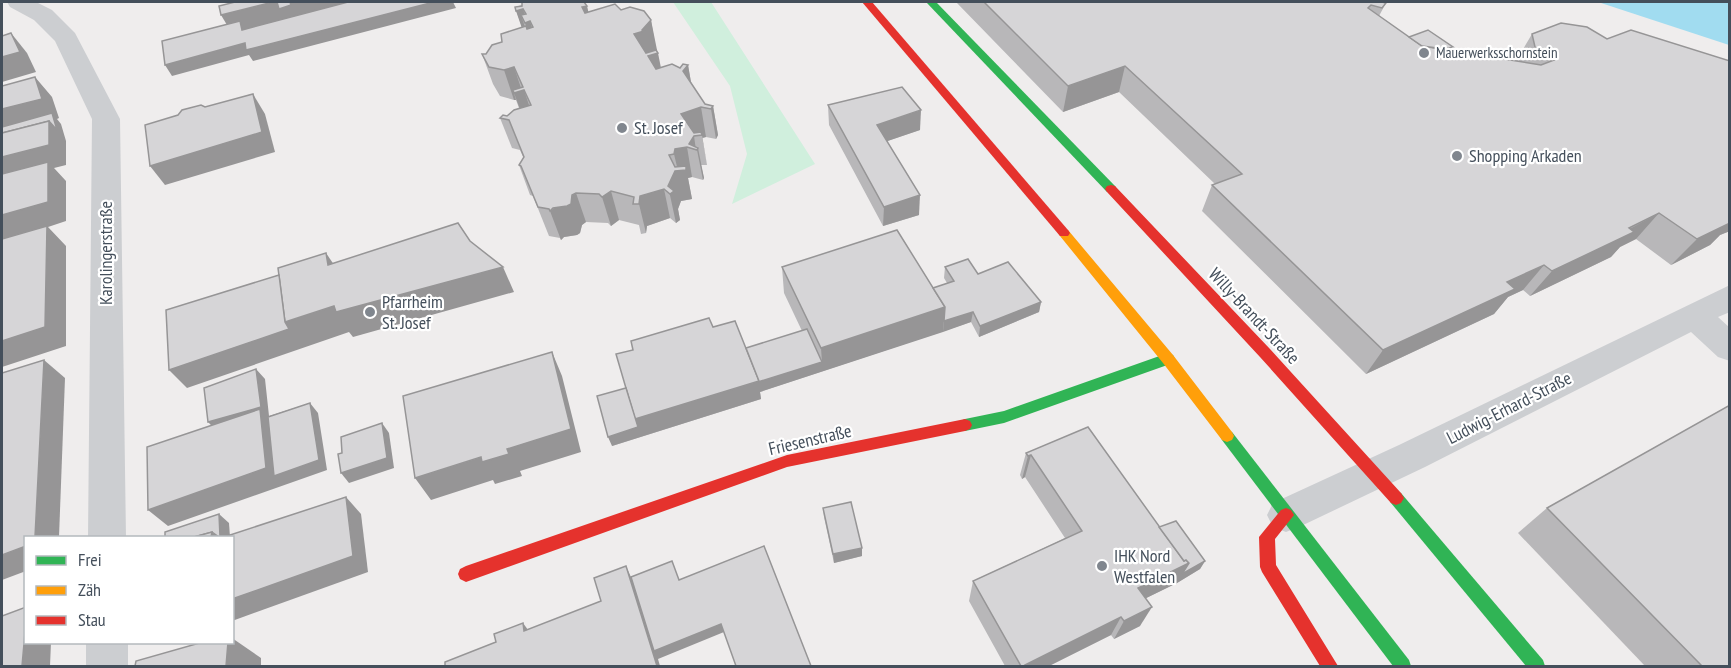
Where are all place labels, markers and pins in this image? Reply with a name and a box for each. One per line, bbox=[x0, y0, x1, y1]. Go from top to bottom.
place label: Mauerwerksschornstein bbox=[1436, 43, 1558, 62]
marker: Mauerwerksschornstein bbox=[1417, 46, 1431, 60]
place label: St. Josef bbox=[634, 116, 684, 139]
marker: St. Josef bbox=[615, 121, 629, 135]
place label: Shopping Arkaden bbox=[1469, 144, 1582, 167]
marker: Shopping Arkaden bbox=[1450, 149, 1464, 163]
place label: Pfarrheim St. Josef bbox=[382, 290, 443, 334]
marker: Pfarrheim St. Josef bbox=[363, 305, 377, 319]
place label: IHK Nord Westfalen bbox=[1114, 544, 1175, 588]
marker: IHK Nord Westfalen bbox=[1095, 559, 1109, 573]

